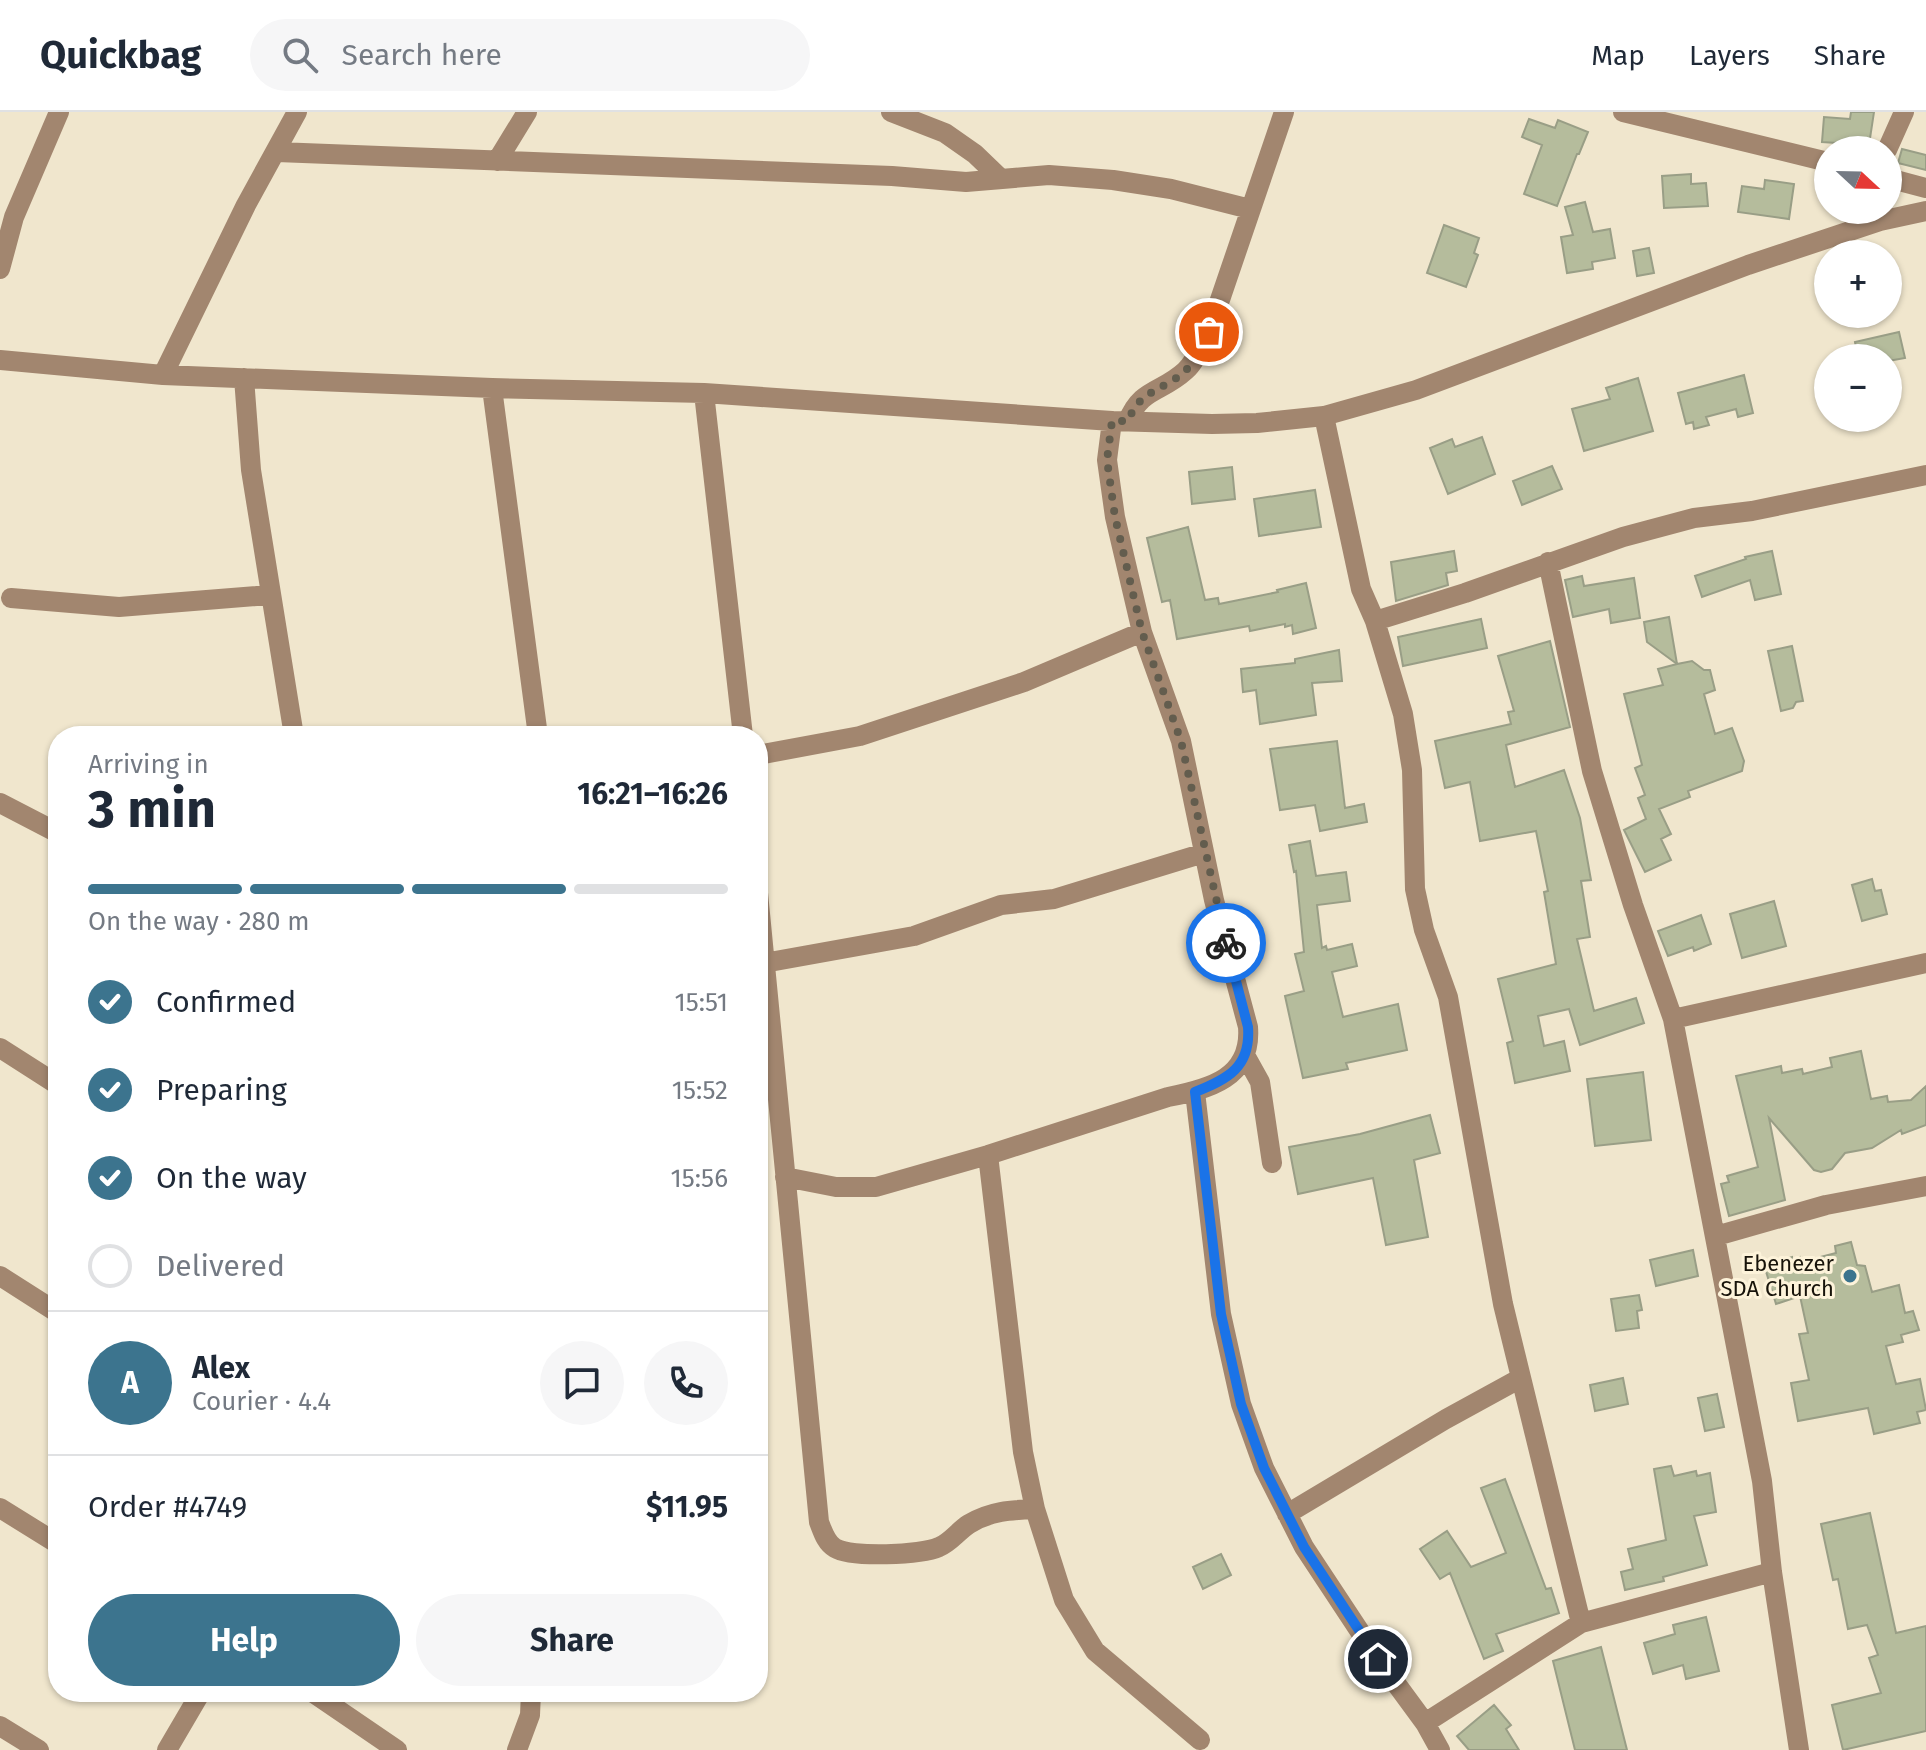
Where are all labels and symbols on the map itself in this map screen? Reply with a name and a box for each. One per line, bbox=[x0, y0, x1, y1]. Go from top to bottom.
north arrow bbox=[1814, 136, 1902, 224]
pin bbox=[1175, 298, 1243, 366]
courier bbox=[1186, 903, 1266, 983]
place label: Ebenezer SDA Church bbox=[1721, 1250, 1835, 1302]
marker: Ebenezer SDA Church bbox=[1841, 1267, 1859, 1285]
pin bbox=[1344, 1625, 1412, 1693]

